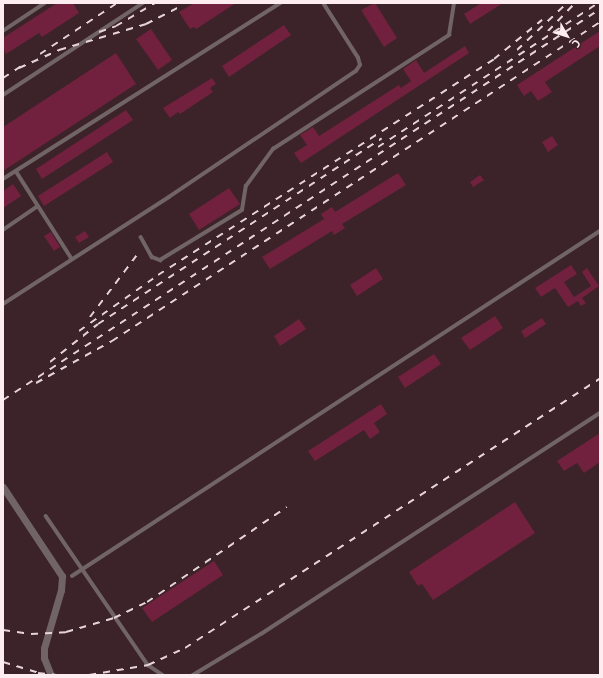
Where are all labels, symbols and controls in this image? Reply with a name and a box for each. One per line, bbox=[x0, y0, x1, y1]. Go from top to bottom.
north arrow bbox=[547, 16, 587, 56]
text: С bbox=[569, 37, 584, 50]

